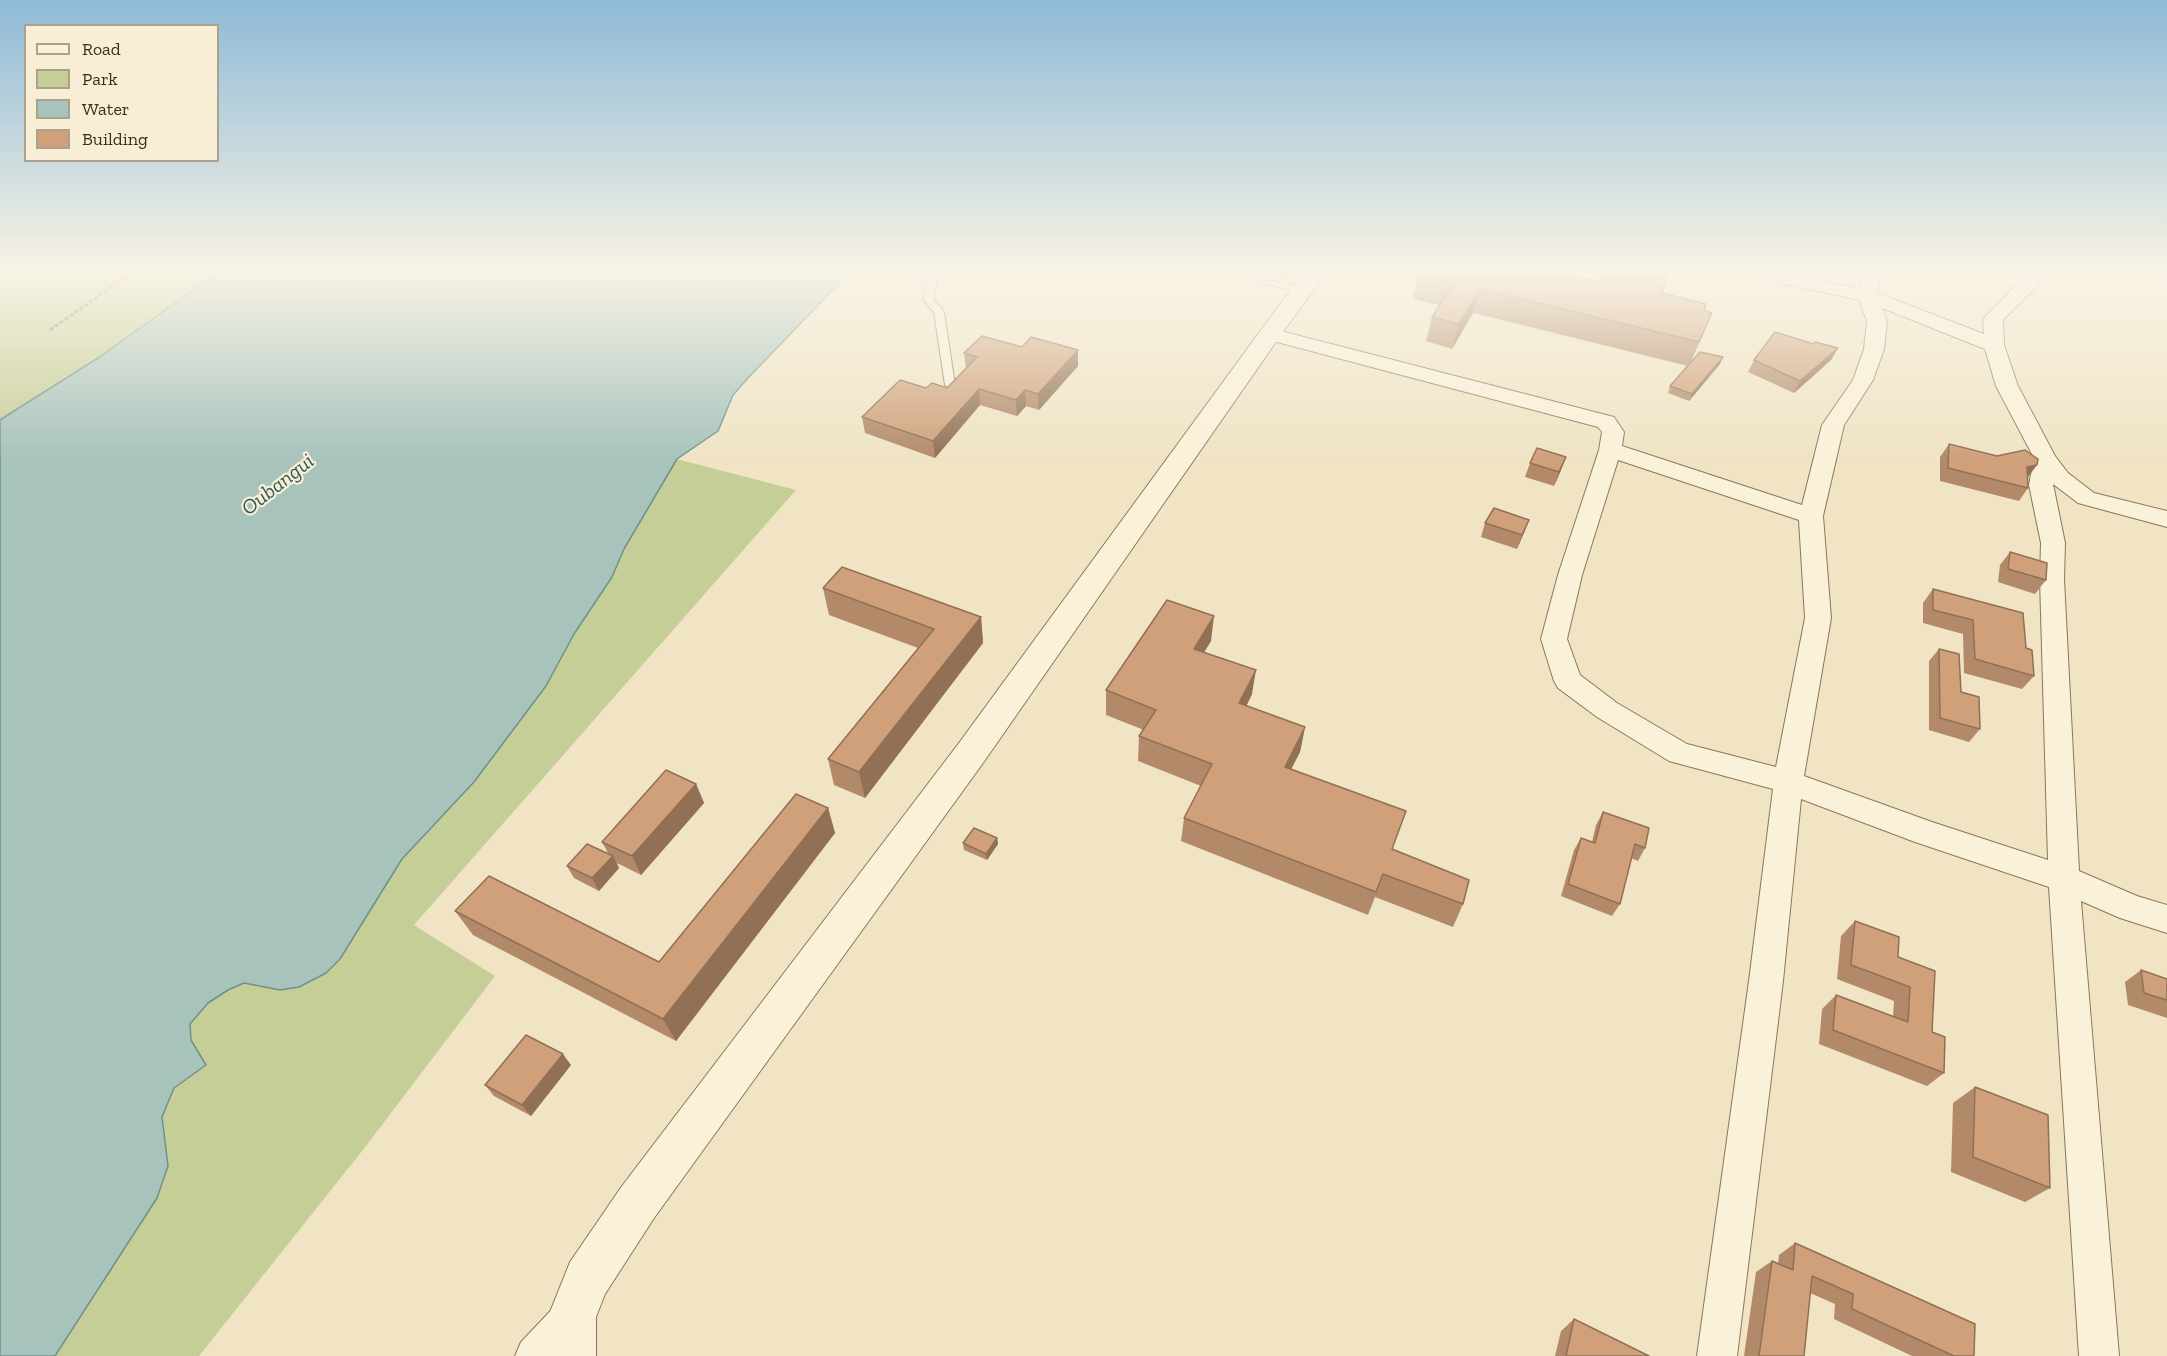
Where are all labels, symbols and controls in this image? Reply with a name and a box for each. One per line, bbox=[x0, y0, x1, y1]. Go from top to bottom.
legend bbox=[24, 24, 219, 162]
text: Road bbox=[82, 38, 121, 60]
text: Park bbox=[82, 68, 118, 90]
text: Water bbox=[82, 98, 129, 120]
text: Building bbox=[82, 128, 148, 150]
water label: Oubangui bbox=[237, 449, 319, 521]

